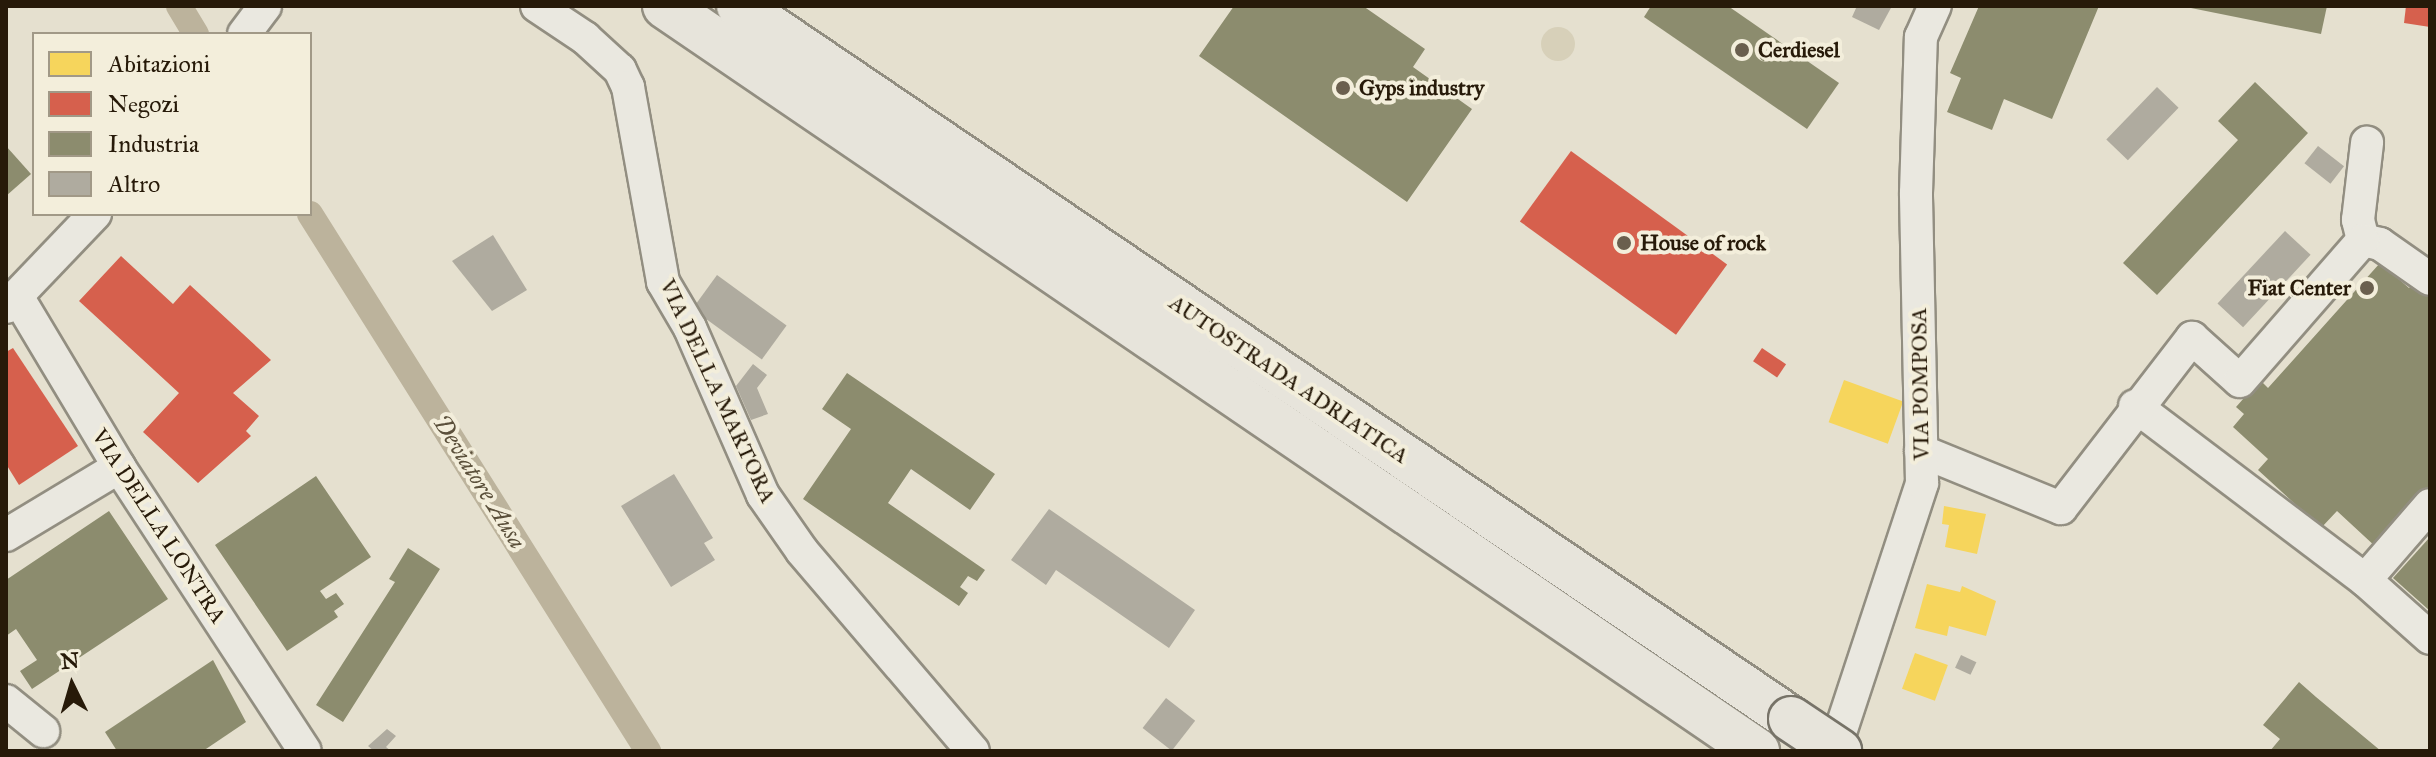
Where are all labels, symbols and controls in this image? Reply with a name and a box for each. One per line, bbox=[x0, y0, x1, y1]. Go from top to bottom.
legend bbox=[32, 32, 312, 216]
place label: Cerdiesel bbox=[1758, 37, 1840, 63]
marker: Cerdiesel bbox=[1733, 41, 1751, 59]
text: Abitazioni bbox=[108, 49, 210, 79]
place label: Gyps industry bbox=[1359, 75, 1484, 101]
marker: Gyps industry bbox=[1334, 79, 1352, 97]
text: Negozi bbox=[108, 89, 179, 119]
text: Industria bbox=[108, 129, 199, 159]
text: Altro bbox=[108, 169, 160, 199]
place label: House of rock bbox=[1640, 230, 1766, 256]
marker: House of rock bbox=[1615, 234, 1633, 252]
street label: VIA DELLA MARTORA bbox=[654, 275, 782, 507]
place label: Fiat Center bbox=[2248, 275, 2351, 301]
marker: Fiat Center bbox=[2358, 279, 2376, 297]
street label: AUTOSTRADA ADRIATICA bbox=[1164, 289, 1414, 469]
street label: VIA POMPOSA bbox=[1905, 307, 1935, 461]
water label: Deviatore Ausa bbox=[426, 410, 532, 554]
street label: VIA DELLA LONTRA bbox=[86, 424, 232, 628]
north arrow bbox=[32, 645, 112, 725]
text: N bbox=[59, 646, 80, 675]

